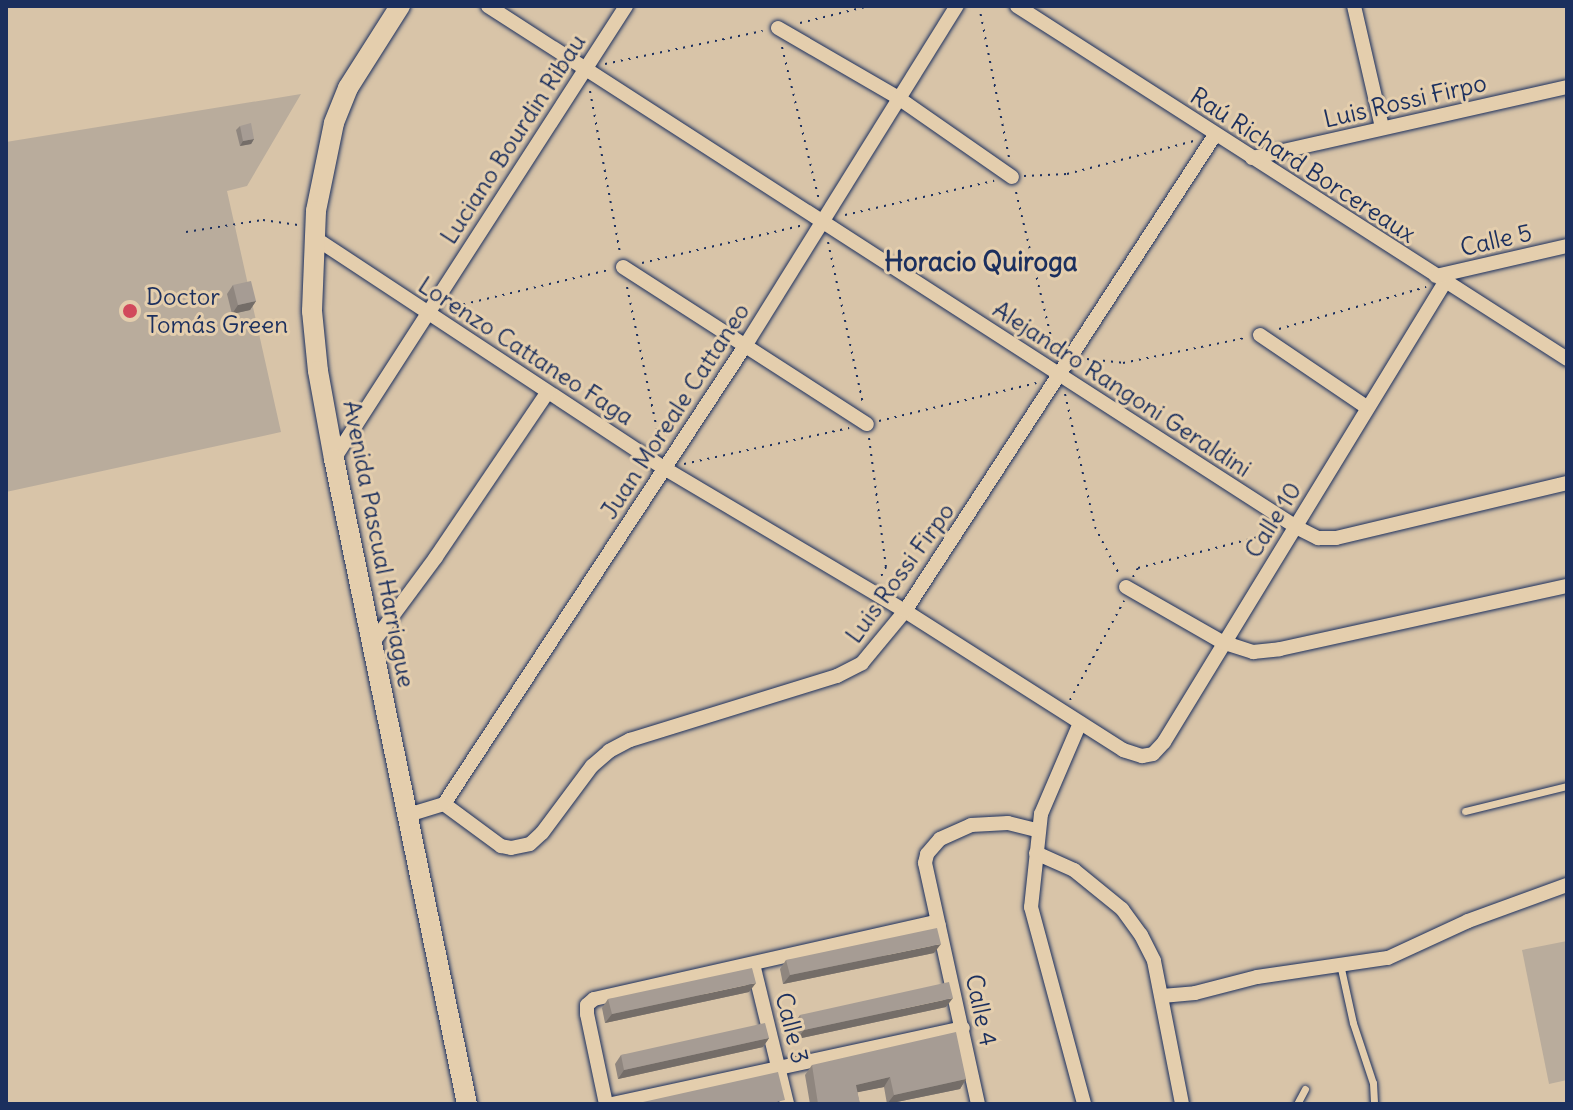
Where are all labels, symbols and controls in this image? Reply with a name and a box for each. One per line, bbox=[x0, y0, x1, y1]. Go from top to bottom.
street label: Luciano Bourdin Ribau bbox=[434, 29, 592, 249]
street label: Luis Rossi Firpo bbox=[1321, 68, 1489, 134]
street label: Raú Richard Borcereaux bbox=[1185, 81, 1421, 249]
street label: Calle 5 bbox=[1457, 218, 1535, 262]
district label: Horacio Quiroga bbox=[884, 246, 1078, 278]
street label: Lorenzo Cattaneo Faga bbox=[413, 271, 639, 431]
place label: Doctor Tomás Green bbox=[146, 283, 288, 339]
street label: Alejandro Rangoni Geraldini bbox=[988, 295, 1256, 483]
street label: Juan Moreale Cattaneo bbox=[594, 298, 756, 524]
marker: Doctor Tomás Green bbox=[121, 302, 139, 320]
street label: Avenida Pascual Harriague bbox=[337, 398, 421, 690]
street label: Calle 10 bbox=[1239, 477, 1307, 563]
street label: Luis Rossi Firpo bbox=[840, 497, 960, 649]
street label: Calle 4 bbox=[959, 972, 1003, 1048]
street label: Calle 3 bbox=[769, 989, 815, 1067]

